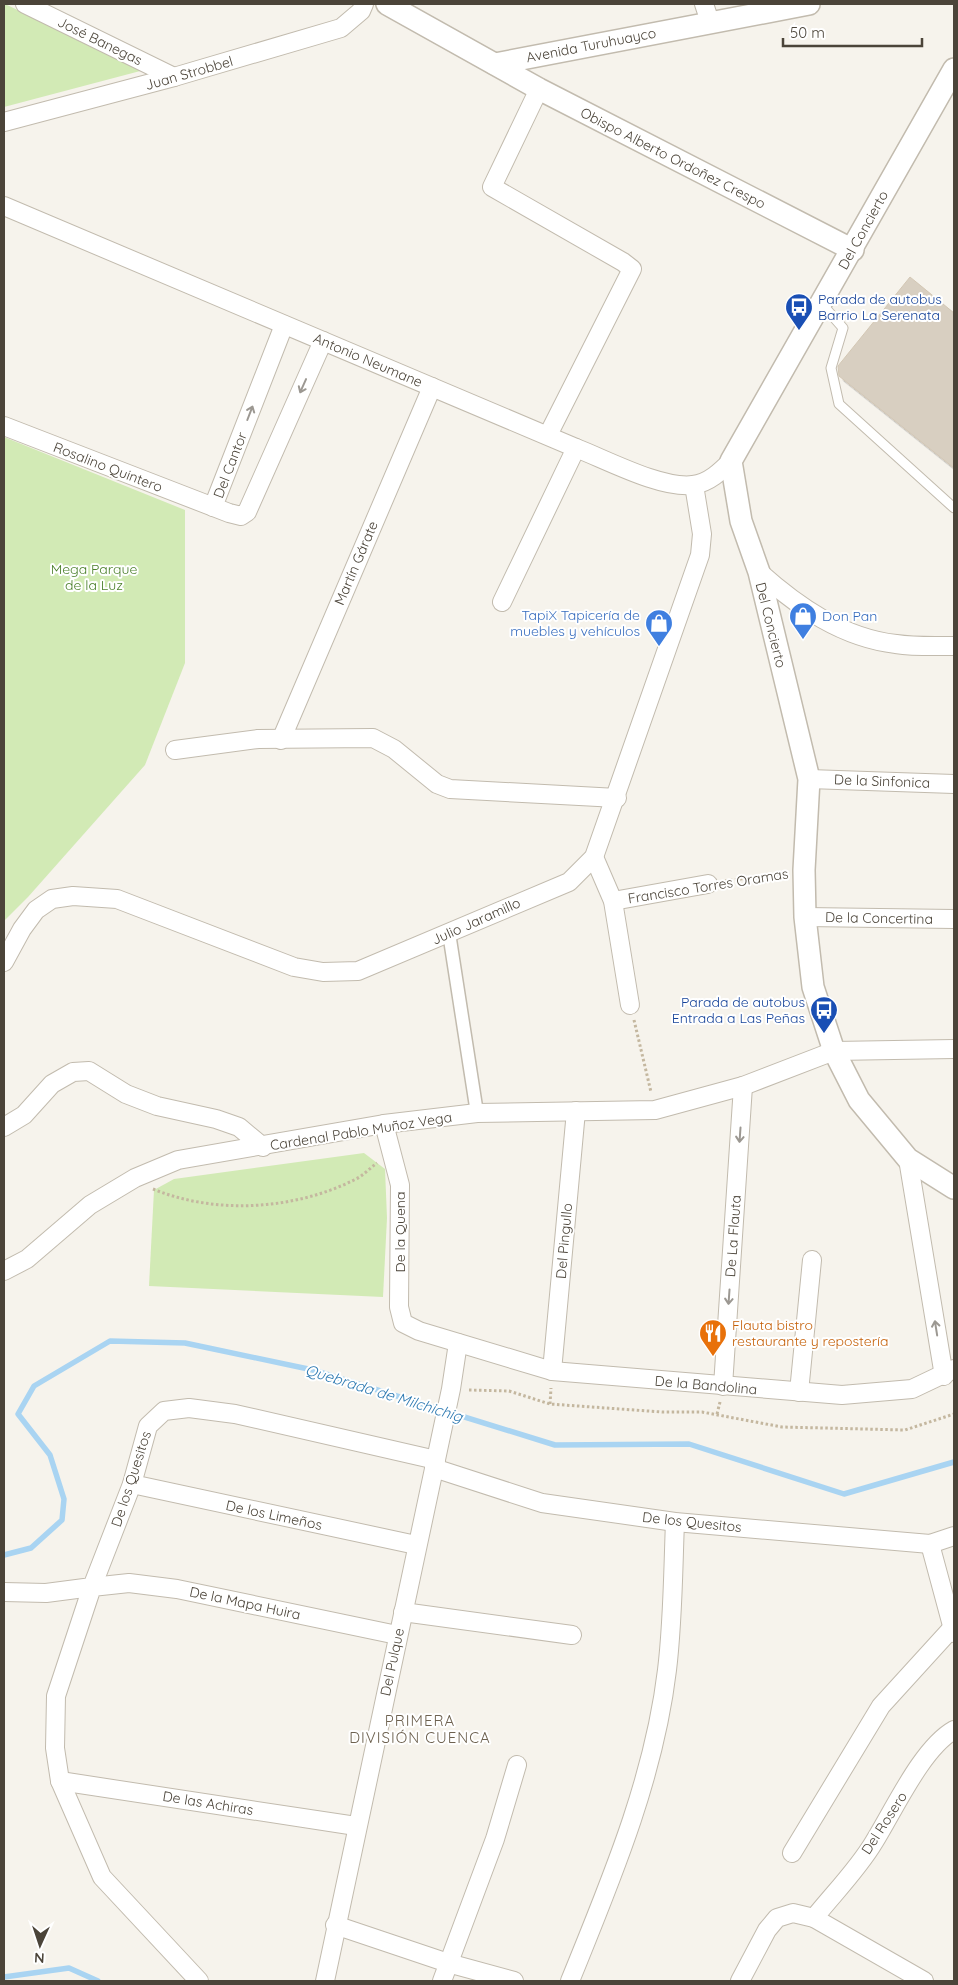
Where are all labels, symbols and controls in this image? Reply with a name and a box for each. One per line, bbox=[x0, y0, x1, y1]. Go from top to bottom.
street label: José Banegas bbox=[55, 13, 145, 69]
scale bar bbox=[783, 15, 922, 47]
text: 50 m bbox=[790, 23, 825, 42]
street label: Avenida Turuhuayco bbox=[525, 24, 657, 66]
street label: Juan Strobbel bbox=[143, 52, 235, 94]
street label: Obispo Alberto Ordoñez Crespo bbox=[577, 103, 769, 213]
street label: Del Concierto bbox=[834, 187, 892, 273]
place label: Parada de autobus Barrio La Serenata bbox=[818, 290, 942, 324]
bus stop icon: Parada de autobus Barrio La Serenata bbox=[784, 292, 814, 331]
street label: Antonio Neumane bbox=[311, 329, 425, 391]
one-way arrow bbox=[298, 378, 308, 393]
one-way arrow bbox=[245, 406, 255, 421]
street label: Del Cantor bbox=[209, 429, 251, 501]
street label: Rosalino Quintero bbox=[51, 438, 165, 496]
street label: Martín Gárate bbox=[330, 518, 382, 608]
park label: Mega Parque de la Luz bbox=[51, 560, 137, 594]
street label: Del Concierto bbox=[752, 580, 790, 670]
shop icon: Don Pan bbox=[788, 601, 818, 640]
place label: TapiX Tapicería de muebles y vehículos bbox=[510, 606, 640, 640]
place label: Don Pan bbox=[822, 607, 877, 625]
shop icon: TapiX Tapicería de muebles y vehículos bbox=[644, 608, 674, 647]
street label: De la Sinfonica bbox=[834, 770, 930, 792]
street label: Francisco Torres Oramas bbox=[626, 864, 790, 908]
street label: Julio Jaramillo bbox=[429, 893, 523, 949]
street label: De la Concertina bbox=[825, 908, 933, 928]
place label: Parada de autobus Entrada a Las Peñas bbox=[672, 993, 805, 1027]
bus stop icon: Parada de autobus Entrada a Las Peñas bbox=[809, 995, 839, 1034]
street label: Cardenal Pablo Muñoz Vega bbox=[269, 1108, 453, 1154]
one-way arrow bbox=[735, 1127, 744, 1143]
street label: De la Quena bbox=[391, 1192, 409, 1272]
street label: De La Flauta bbox=[721, 1194, 745, 1278]
street label: Del Pingullo bbox=[552, 1202, 576, 1280]
one-way arrow bbox=[724, 1289, 733, 1305]
place label: Flauta bistro restaurante y repostería bbox=[732, 1316, 889, 1350]
restaurant icon: Flauta bistro restaurante y repostería bbox=[698, 1318, 728, 1357]
one-way arrow bbox=[931, 1320, 941, 1336]
water label: Quebrada de Milchichig bbox=[303, 1360, 467, 1426]
street label: De la Bandolina bbox=[654, 1372, 758, 1398]
street label: De los Quesitos bbox=[107, 1429, 155, 1529]
street label: De los Limeños bbox=[224, 1496, 324, 1534]
street label: De los Quesitos bbox=[641, 1508, 743, 1536]
street label: De la Mapa Huira bbox=[188, 1582, 302, 1624]
street label: Del Pulque bbox=[376, 1626, 408, 1698]
district label: PRIMERA DIVISIÓN CUENCA bbox=[349, 1711, 491, 1747]
street label: De las Achiras bbox=[161, 1787, 255, 1819]
street label: Del Rosero bbox=[857, 1788, 911, 1858]
north arrow bbox=[15, 1920, 65, 1970]
text: N bbox=[34, 1949, 45, 1967]

